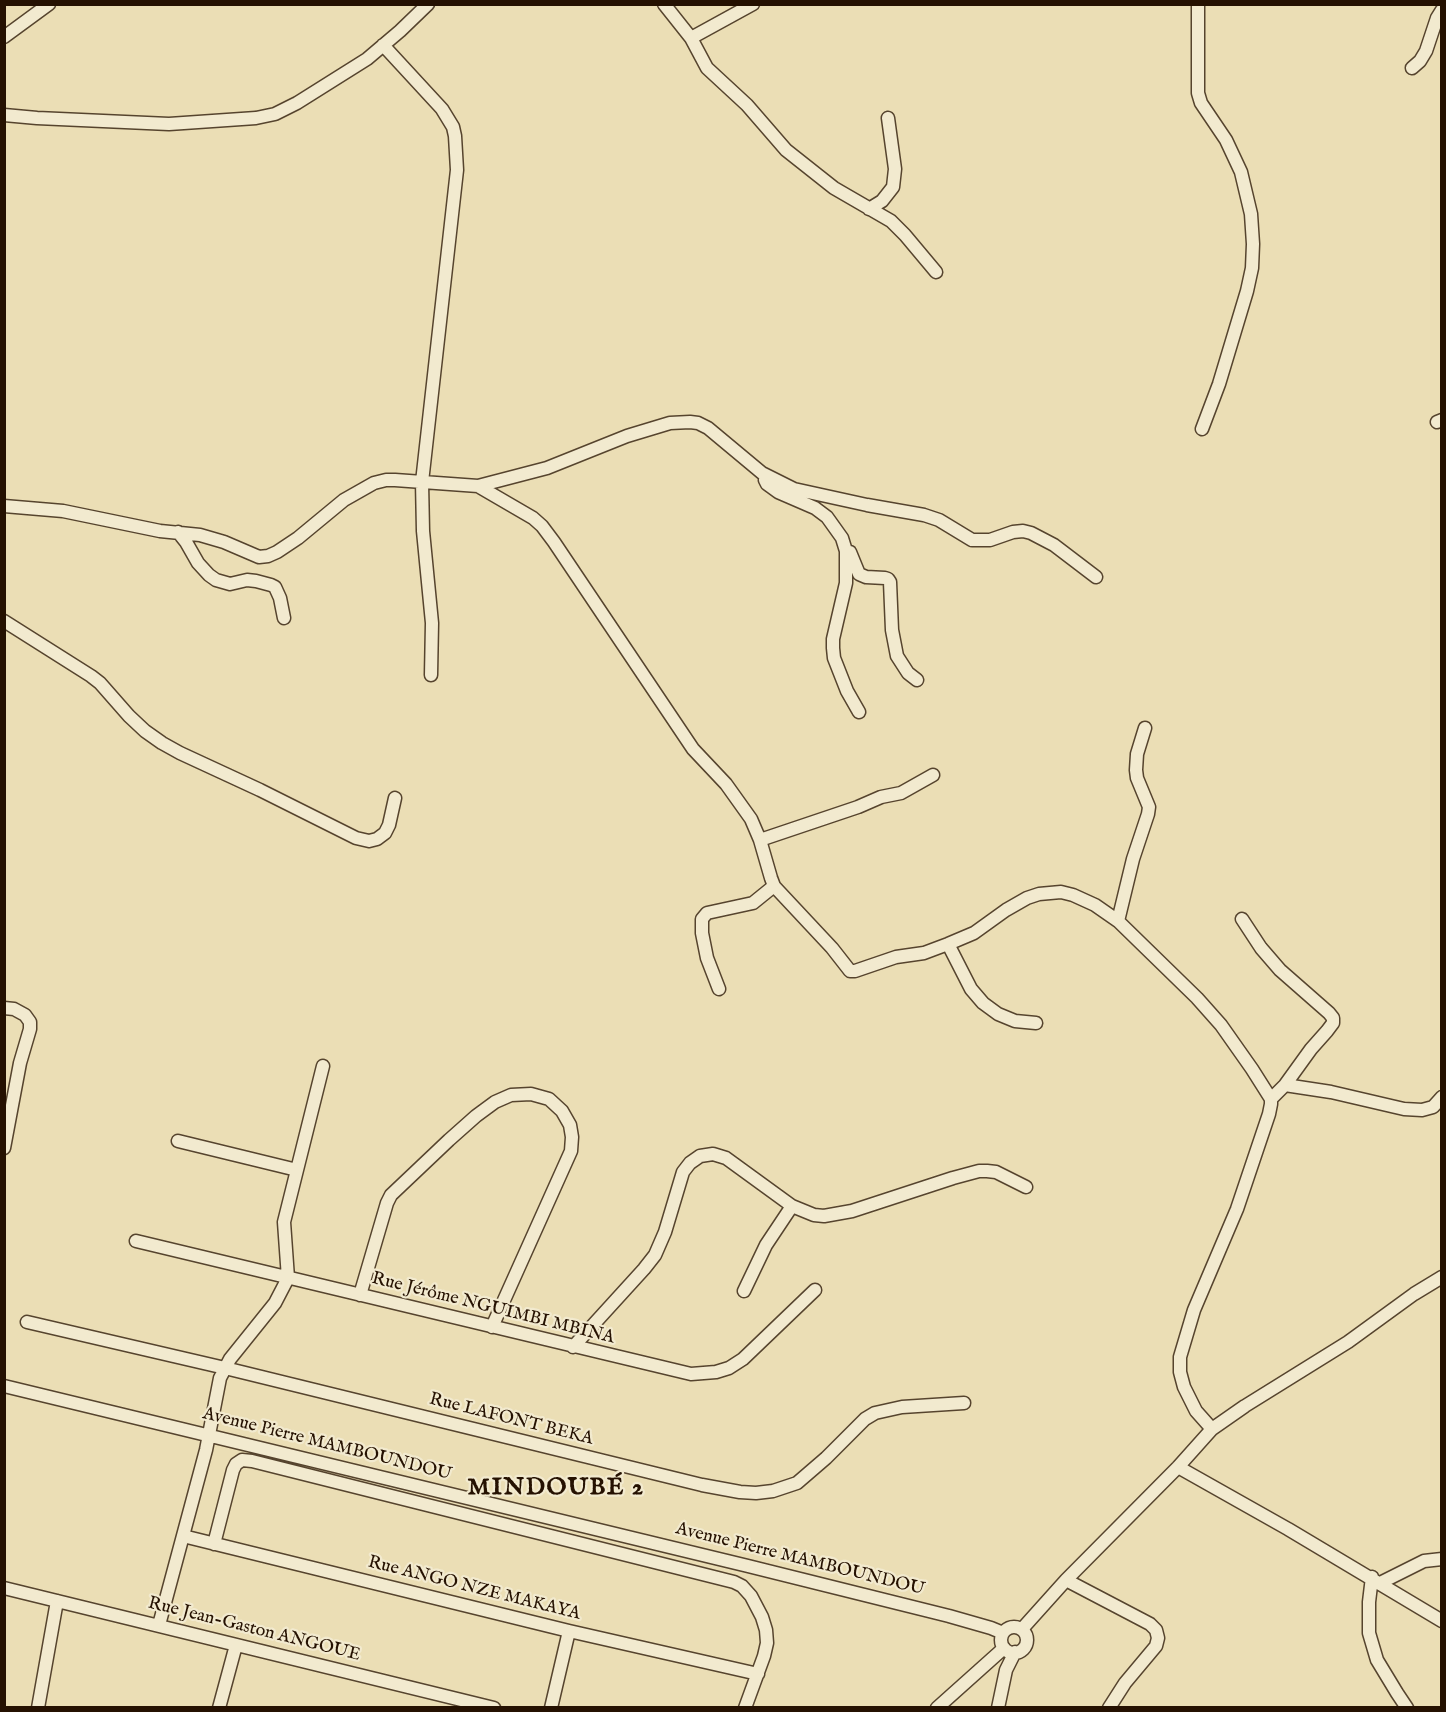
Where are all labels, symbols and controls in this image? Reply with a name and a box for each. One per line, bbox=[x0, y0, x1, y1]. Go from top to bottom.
street label: Rue Jérôme NGUIMBI MBINA bbox=[369, 1268, 617, 1350]
street label: Rue LAFONT BEKA bbox=[427, 1389, 595, 1451]
street label: Avenue Pierre MAMBOUNDOU bbox=[200, 1404, 454, 1486]
district label: MINDOUBÉ 2 bbox=[468, 1475, 644, 1503]
street label: Avenue Pierre MAMBOUNDOU bbox=[673, 1519, 927, 1601]
street label: Rue ANGO NZE MAKAYA bbox=[365, 1552, 583, 1626]
street label: Rue Jean-Gaston ANGOUE bbox=[146, 1593, 362, 1667]

